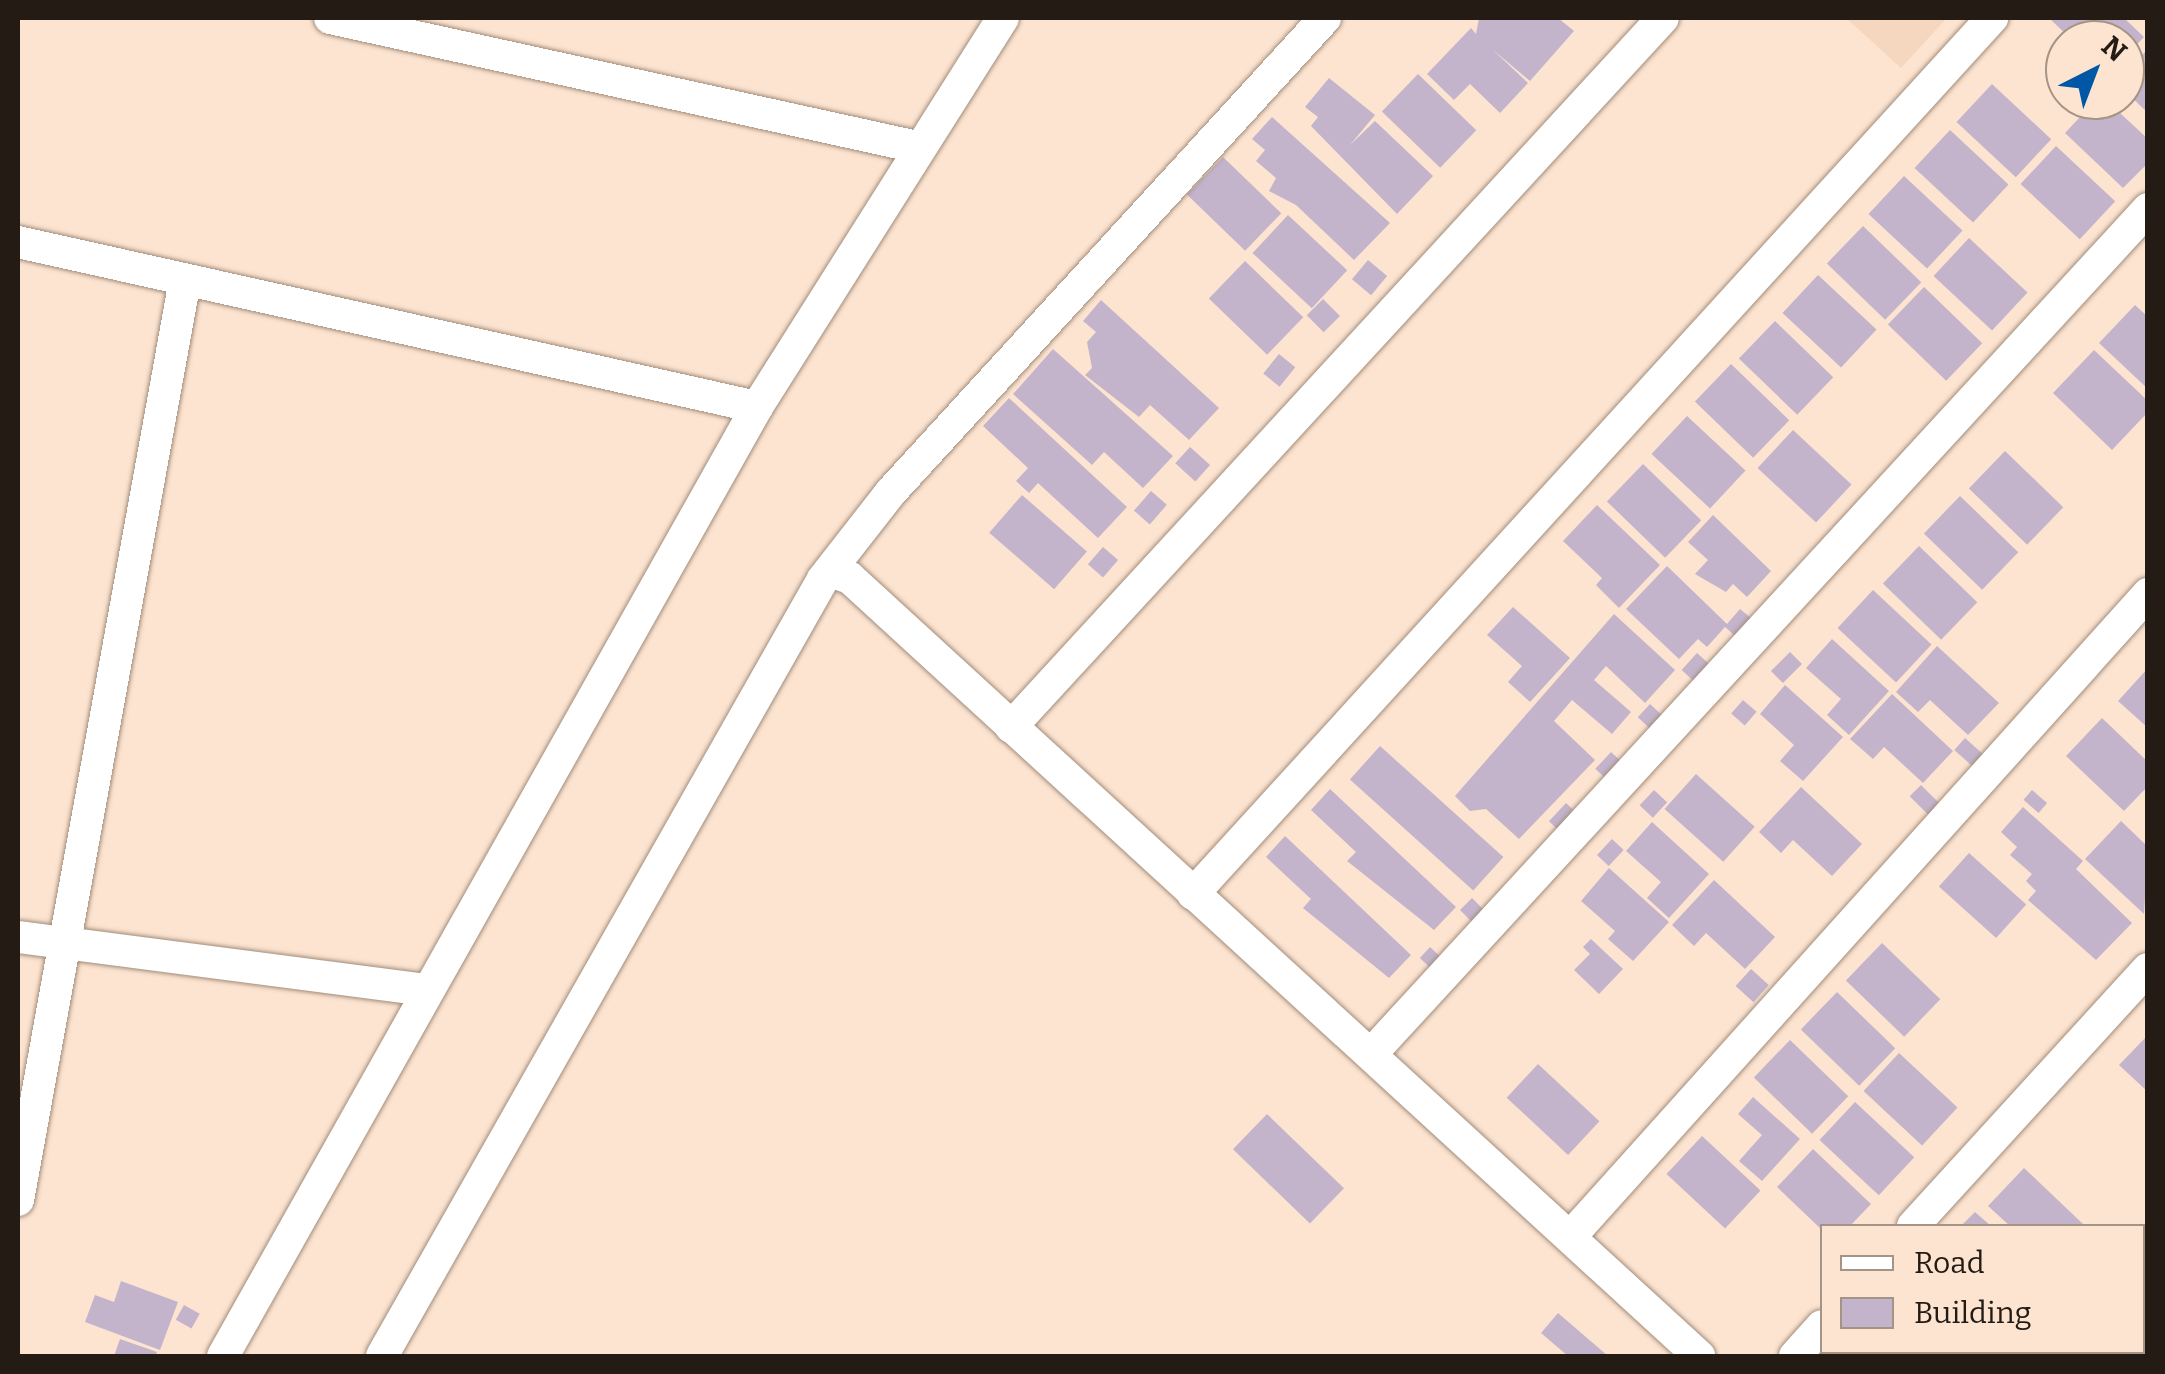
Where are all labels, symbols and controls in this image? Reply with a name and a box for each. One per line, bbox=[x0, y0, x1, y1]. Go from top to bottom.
north arrow bbox=[2045, 20, 2145, 120]
text: N bbox=[2095, 29, 2133, 68]
legend bbox=[1820, 1224, 2145, 1354]
text: Road bbox=[1914, 1245, 1985, 1281]
text: Building bbox=[1914, 1295, 2032, 1331]

